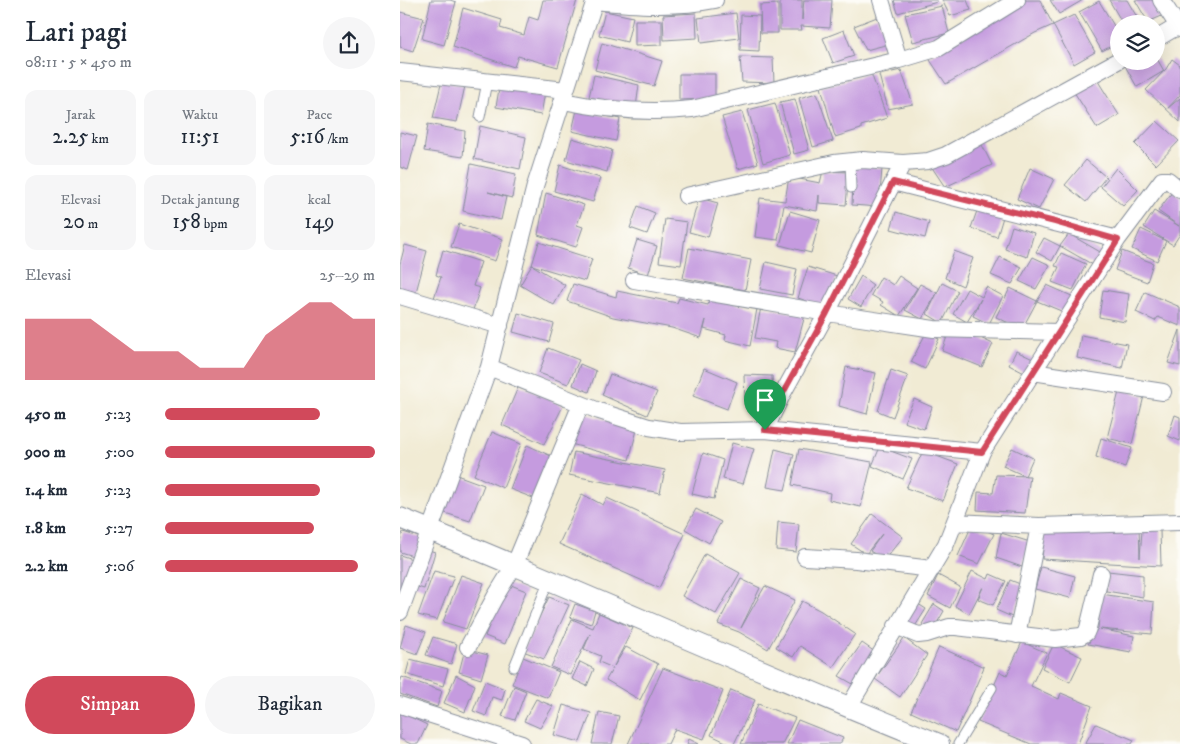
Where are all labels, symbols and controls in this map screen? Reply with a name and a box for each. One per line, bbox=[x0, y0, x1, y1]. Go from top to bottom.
text: Lari pagi bbox=[25, 15, 128, 50]
map controls bbox=[1110, 15, 1165, 70]
button: layers bbox=[1110, 15, 1165, 70]
button: share bbox=[323, 17, 375, 69]
text: 08:11 · 5 × 450 m bbox=[25, 52, 132, 72]
text: Jarak bbox=[66, 106, 95, 124]
text: Waktu bbox=[182, 106, 218, 124]
text: Pace bbox=[306, 106, 332, 124]
text: 2.25 bbox=[52, 124, 89, 150]
text: 11:51 bbox=[180, 124, 220, 150]
text: 5:16 bbox=[290, 124, 324, 150]
text: km bbox=[89, 130, 109, 148]
text: /km bbox=[324, 130, 349, 148]
text: Elevasi bbox=[61, 191, 101, 209]
text: Detak jantung bbox=[161, 191, 239, 209]
text: kcal bbox=[308, 191, 331, 209]
text: 20 bbox=[63, 209, 85, 235]
text: 158 bbox=[172, 209, 201, 235]
text: 149 bbox=[304, 209, 334, 235]
text: m bbox=[85, 215, 98, 233]
text: bpm bbox=[201, 215, 228, 233]
text: Elevasi bbox=[25, 265, 71, 285]
text: 25–29 m bbox=[320, 265, 375, 285]
pin bbox=[744, 379, 786, 430]
icon: arrive bbox=[751, 386, 779, 414]
text: 450 m bbox=[25, 404, 66, 424]
text: 5:23 bbox=[105, 404, 131, 424]
text: 900 m bbox=[25, 442, 66, 462]
text: 5:00 bbox=[105, 442, 134, 462]
text: 1.4 km bbox=[25, 480, 67, 500]
text: 5:23 bbox=[105, 480, 131, 500]
text: 1.8 km bbox=[25, 518, 66, 538]
text: 5:27 bbox=[105, 518, 133, 538]
text: 2.2 km bbox=[25, 556, 68, 576]
text: 5:06 bbox=[105, 556, 134, 576]
button: Simpan bbox=[25, 676, 195, 734]
button: Bagikan bbox=[205, 676, 375, 734]

